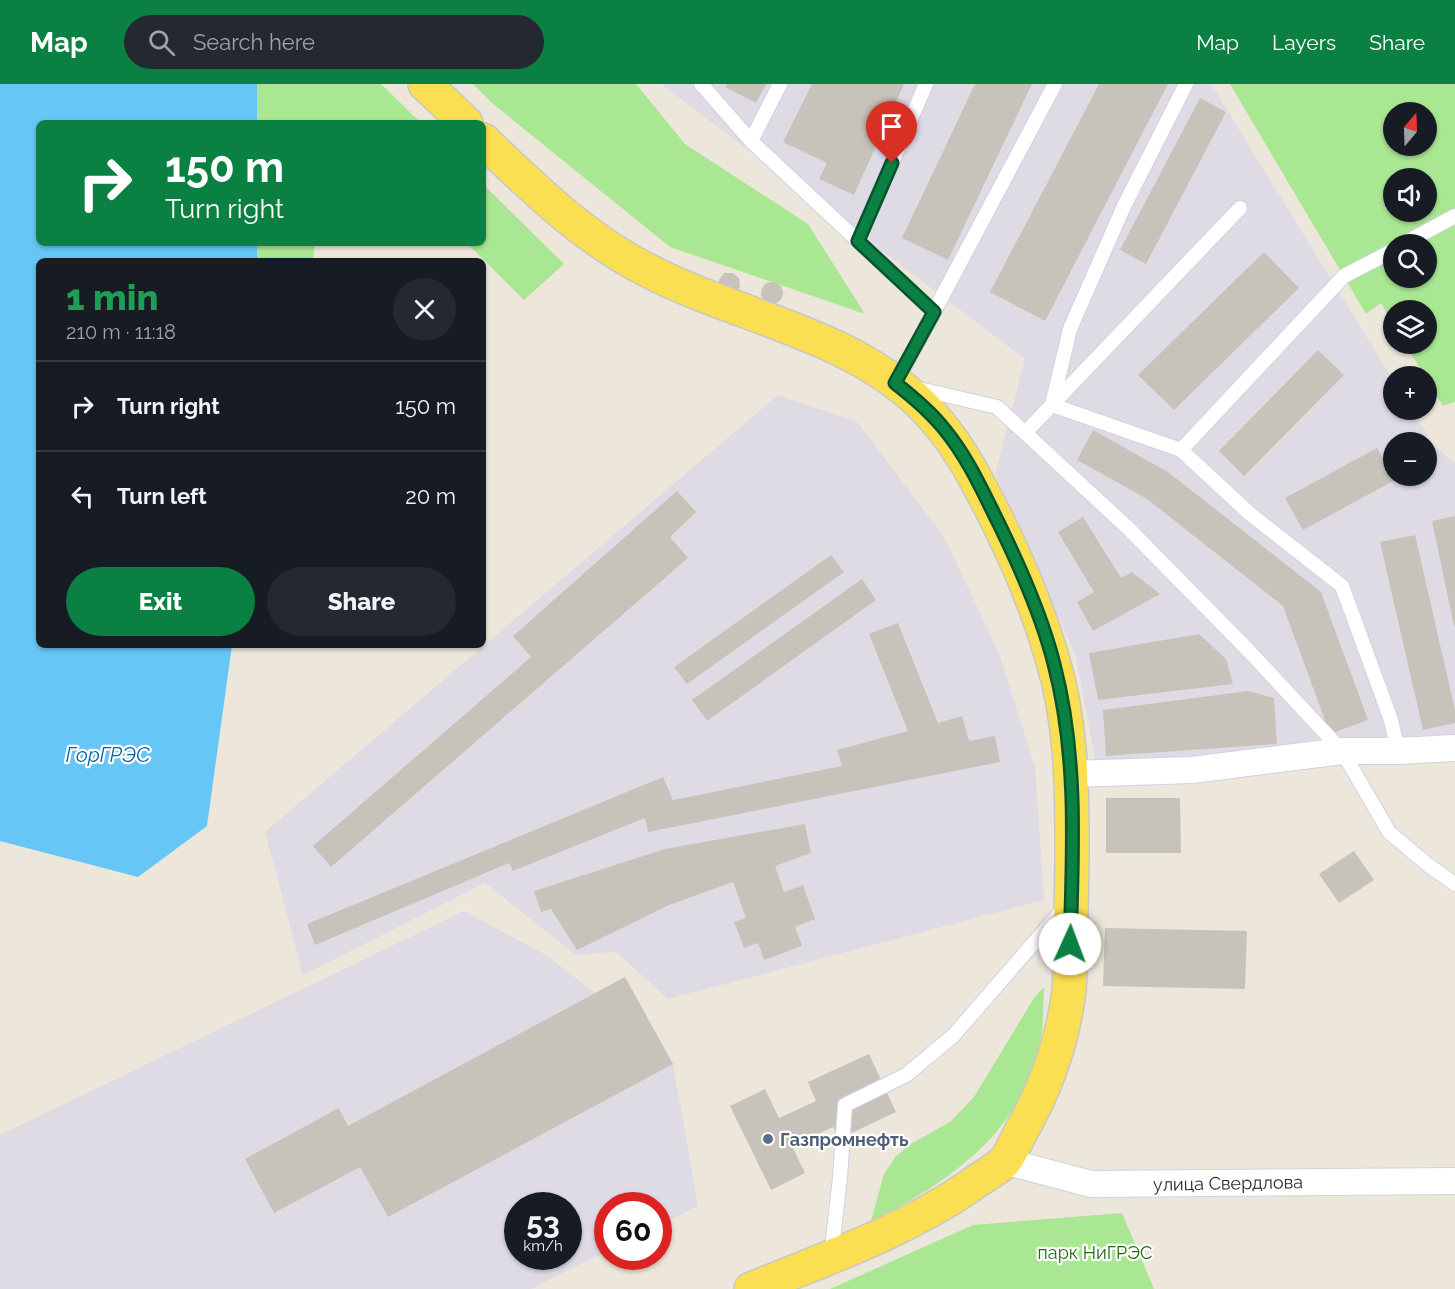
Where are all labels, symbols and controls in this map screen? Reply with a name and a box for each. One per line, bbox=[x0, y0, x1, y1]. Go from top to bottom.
search box bbox=[124, 15, 544, 69]
text: Map bbox=[30, 26, 88, 59]
icon: search bbox=[145, 26, 178, 59]
text: Search here bbox=[193, 29, 315, 55]
text: Map bbox=[1196, 30, 1239, 55]
text: Layers bbox=[1272, 30, 1336, 55]
text: Share bbox=[1369, 30, 1425, 55]
pin bbox=[866, 101, 917, 163]
north arrow bbox=[1383, 102, 1437, 156]
map controls bbox=[1383, 102, 1437, 486]
icon: arrive bbox=[875, 110, 908, 143]
text: 150 m bbox=[165, 143, 284, 192]
icon: right bbox=[66, 144, 144, 222]
button: sound bbox=[1383, 168, 1437, 222]
text: Turn right bbox=[165, 193, 284, 224]
button: search bbox=[1383, 234, 1437, 288]
text: 1 min bbox=[66, 276, 158, 318]
button: close bbox=[393, 278, 456, 341]
button: layers bbox=[1383, 300, 1437, 354]
text: 210 m · 11:18 bbox=[66, 320, 176, 344]
button: + bbox=[1383, 366, 1437, 420]
icon: right bbox=[66, 390, 99, 423]
text: Turn right bbox=[117, 393, 220, 419]
text: 150 m bbox=[395, 393, 456, 419]
button: − bbox=[1383, 432, 1437, 486]
icon: left bbox=[66, 480, 99, 513]
text: Turn left bbox=[117, 483, 207, 509]
text: 20 m bbox=[405, 483, 456, 509]
button: Exit bbox=[66, 567, 255, 636]
button: Share bbox=[267, 567, 456, 636]
water label: ГорГРЭС bbox=[66, 743, 150, 767]
position arrow bbox=[1038, 912, 1102, 976]
place label: Газпромнефть bbox=[780, 1129, 909, 1150]
marker: Газпромнефть bbox=[761, 1132, 775, 1146]
street label: улица Свердлова bbox=[1153, 1171, 1303, 1195]
speed limit sign: 60 bbox=[594, 1192, 672, 1270]
text: 53 bbox=[526, 1206, 560, 1241]
text: km/h bbox=[523, 1237, 563, 1255]
park label: парк НиГРЭС bbox=[1038, 1242, 1152, 1263]

